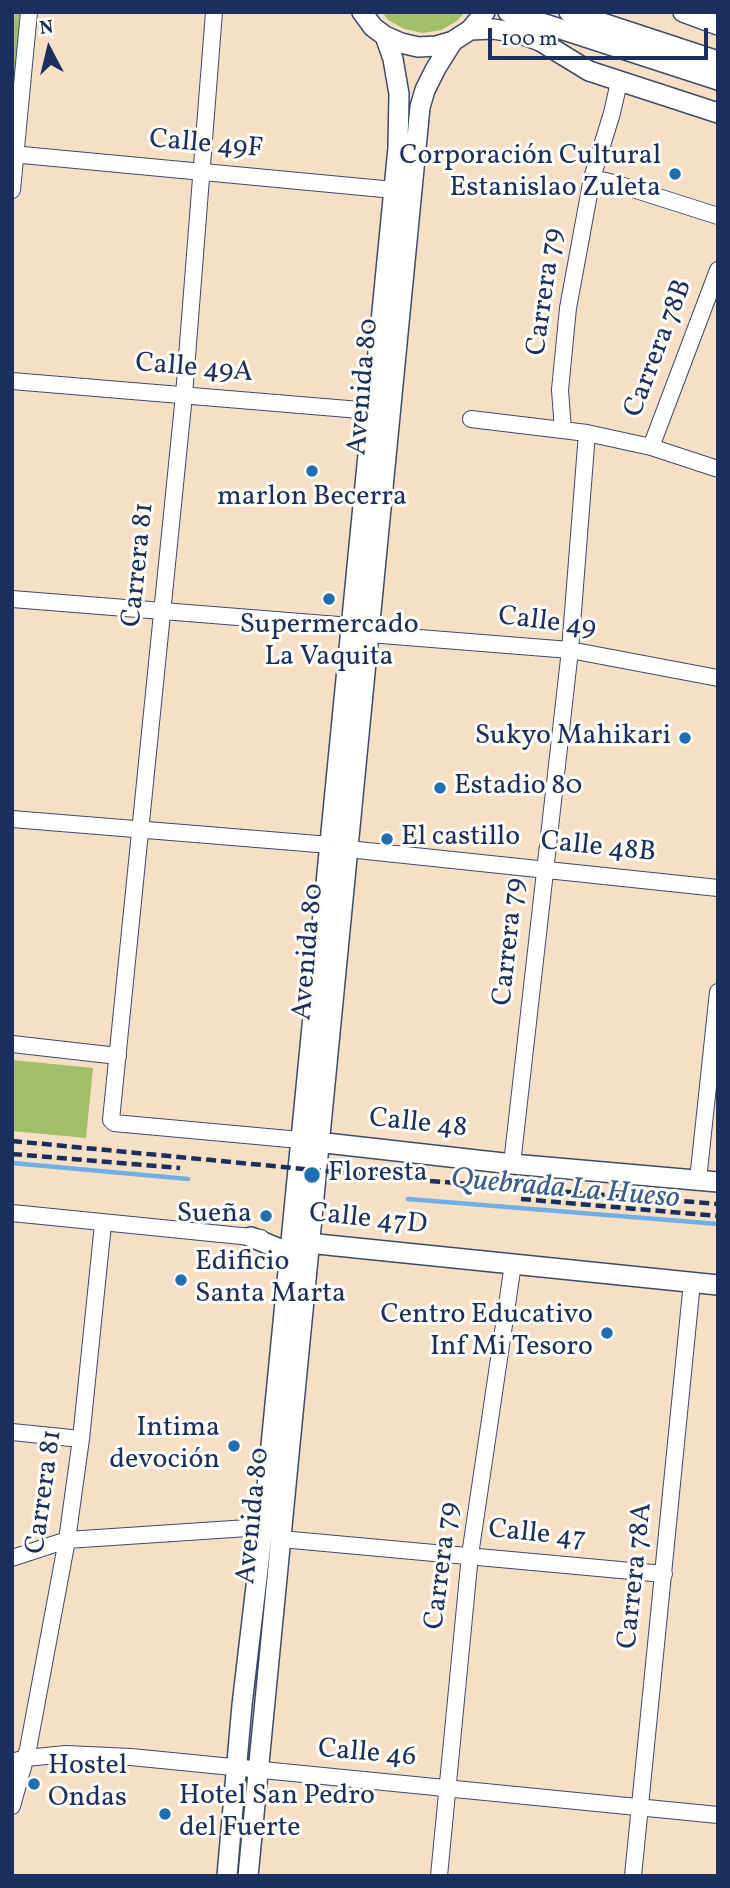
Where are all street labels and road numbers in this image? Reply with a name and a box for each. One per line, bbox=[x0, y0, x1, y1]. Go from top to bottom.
street label: Calle 49F bbox=[148, 124, 264, 168]
street label: Carrera 79 bbox=[521, 226, 573, 358]
street label: Carrera 78B bbox=[618, 275, 702, 423]
street label: Avenida 80 bbox=[342, 317, 388, 457]
street label: Calle 49A bbox=[134, 348, 254, 392]
street label: Carrera 81 bbox=[117, 501, 163, 629]
street label: Calle 49 bbox=[496, 601, 598, 647]
street label: Calle 48B bbox=[539, 826, 657, 872]
street label: Carrera 79 bbox=[488, 877, 534, 1007]
street label: Avenida 80 bbox=[287, 882, 333, 1022]
street label: Calle 48 bbox=[367, 1103, 469, 1147]
street label: Calle 47D bbox=[307, 1198, 429, 1244]
street label: Carrera 81 bbox=[21, 1428, 71, 1556]
street label: Avenida 80 bbox=[231, 1446, 279, 1586]
street label: Carrera 79 bbox=[420, 1500, 468, 1632]
street label: Carrera 78A bbox=[613, 1501, 661, 1651]
street label: Calle 47 bbox=[486, 1514, 588, 1558]
street label: Calle 46 bbox=[316, 1734, 418, 1776]

